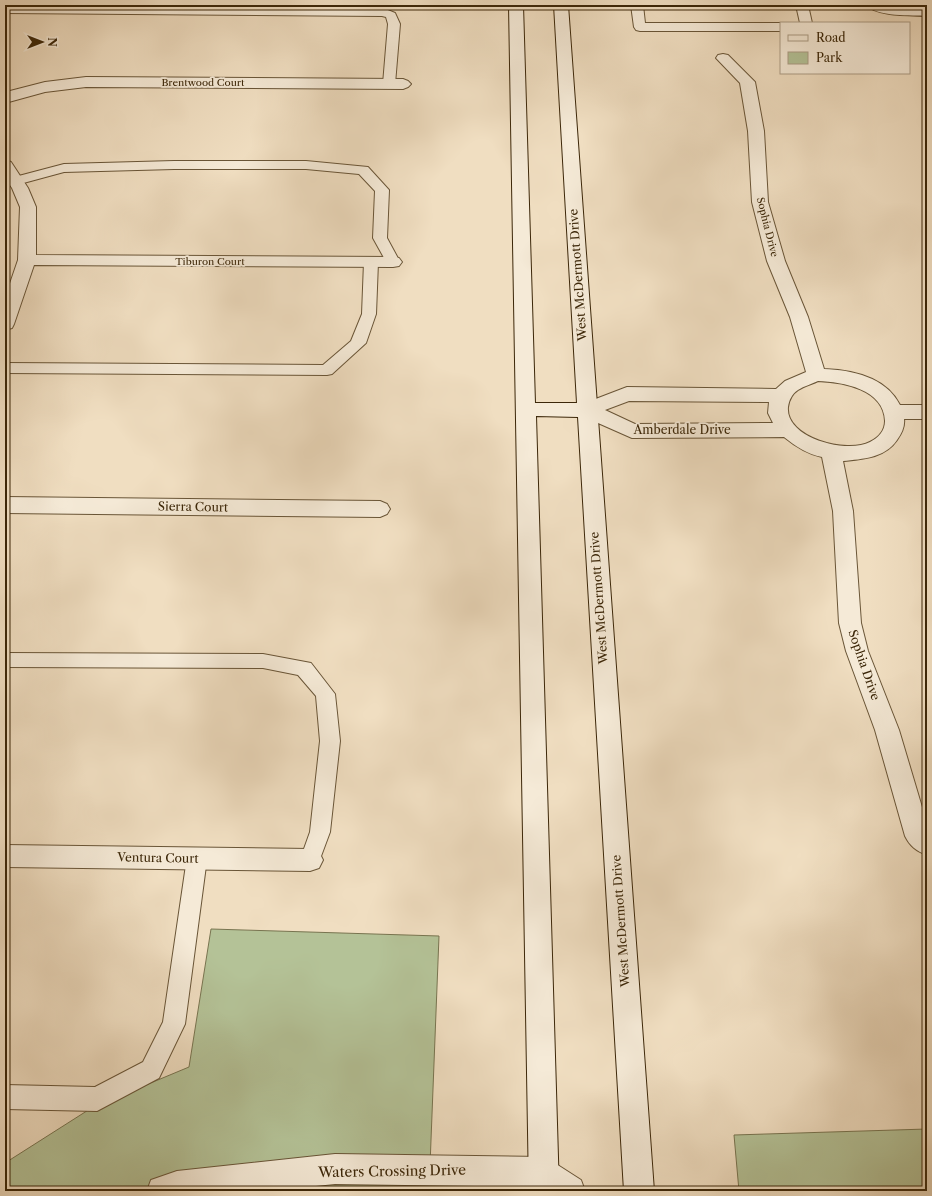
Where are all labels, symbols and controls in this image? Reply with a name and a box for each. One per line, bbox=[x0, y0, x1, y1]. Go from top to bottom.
north arrow bbox=[22, 22, 62, 62]
legend bbox=[780, 22, 910, 74]
text: Road bbox=[816, 30, 846, 45]
text: N bbox=[45, 37, 59, 47]
text: Park bbox=[816, 50, 843, 65]
street label: Brentwood Court bbox=[161, 76, 245, 89]
street label: Sophia Drive bbox=[754, 196, 781, 259]
street label: West McDermott Drive bbox=[565, 208, 590, 343]
street label: Tiburon Court bbox=[175, 255, 245, 268]
street label: Amberdale Drive bbox=[632, 422, 731, 437]
street label: Sierra Court bbox=[158, 498, 229, 515]
street label: West McDermott Drive bbox=[586, 531, 611, 666]
street label: Sophia Drive bbox=[845, 628, 884, 702]
street label: Ventura Court bbox=[116, 849, 199, 866]
street label: West McDermott Drive bbox=[608, 854, 633, 989]
street label: Waters Crossing Drive bbox=[317, 1161, 466, 1181]

